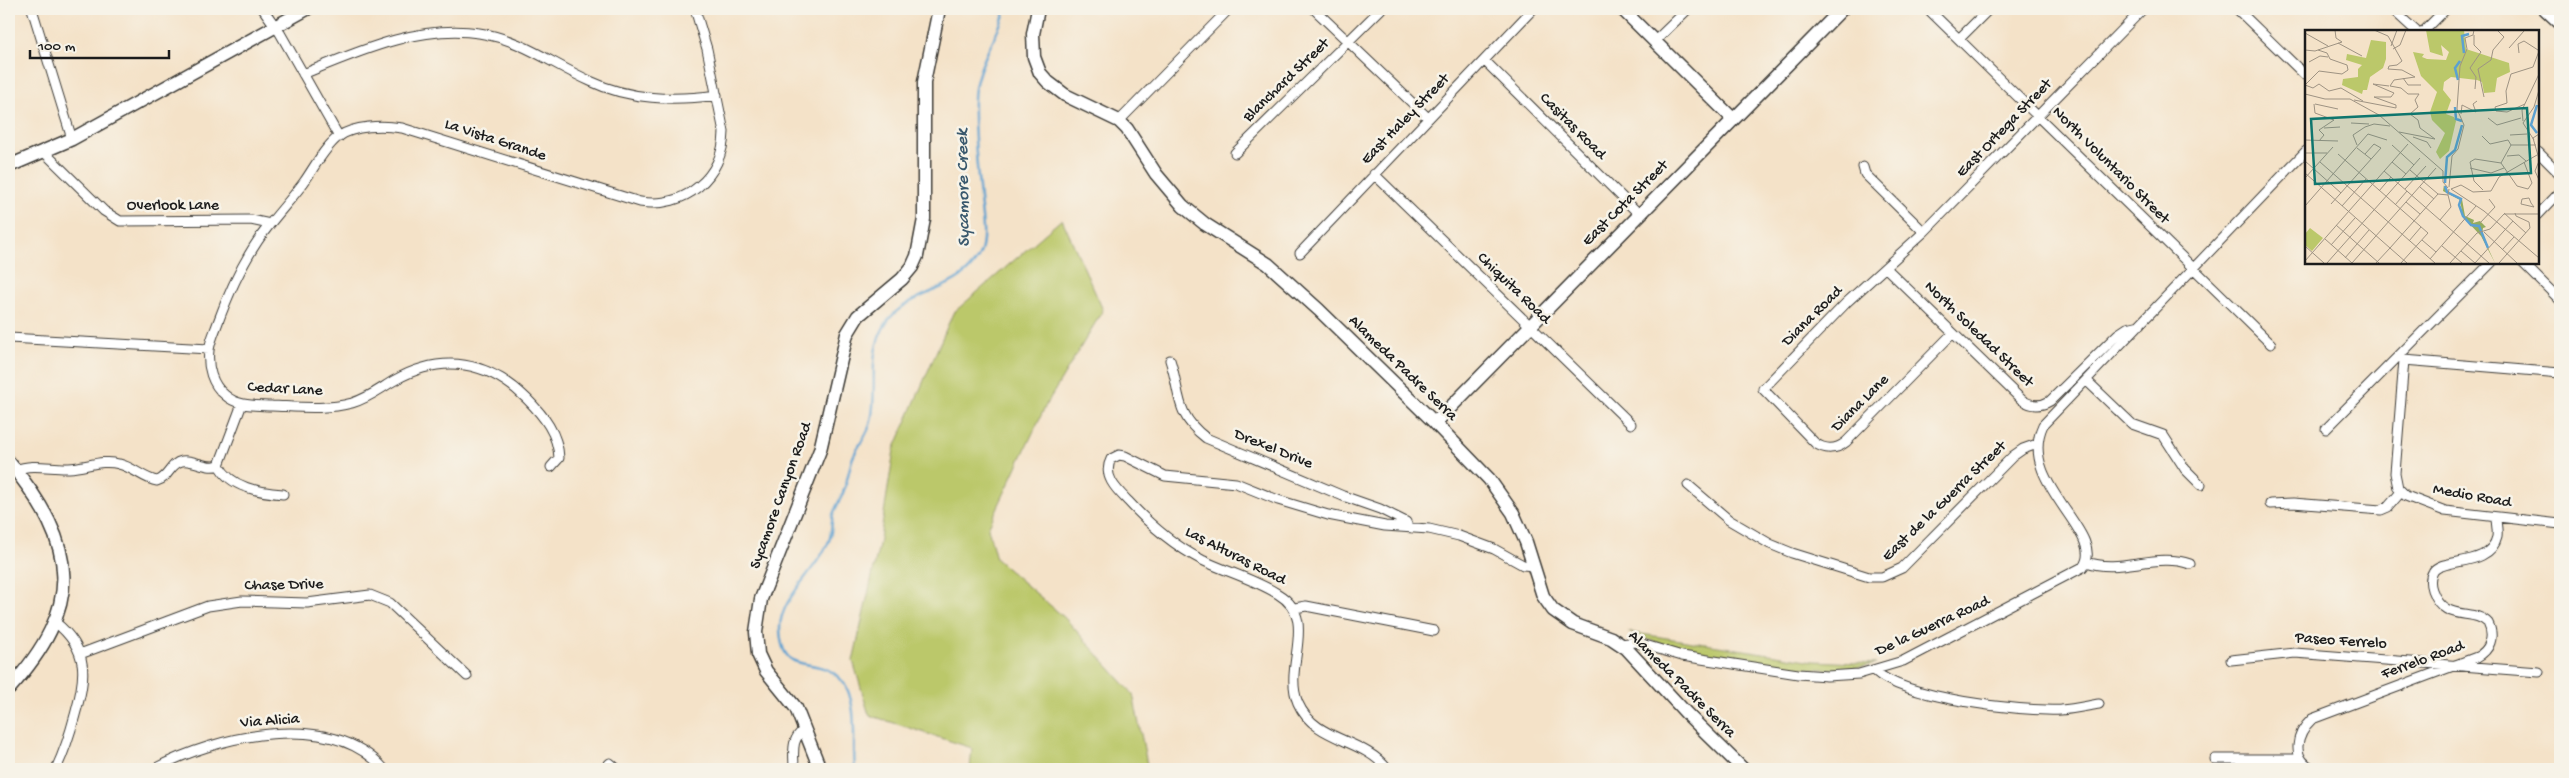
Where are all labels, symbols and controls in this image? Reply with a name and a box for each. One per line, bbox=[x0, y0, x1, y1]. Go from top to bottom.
scale bar bbox=[30, 28, 169, 60]
inset map bbox=[2305, 30, 2539, 264]
street label: Blanchard Street bbox=[1239, 34, 1335, 128]
text: 100 m bbox=[37, 38, 76, 56]
street label: East Haley Street bbox=[1358, 69, 1455, 169]
street label: East Ortega Street bbox=[1953, 75, 2058, 182]
street label: Casitas Road bbox=[1535, 90, 1611, 166]
street label: North Voluntario Street bbox=[2047, 103, 2174, 230]
street label: La Vista Grande bbox=[442, 116, 549, 167]
water label: Sycamore Creek bbox=[952, 127, 976, 247]
street label: East Cota Street bbox=[1579, 156, 1674, 251]
street label: Overlook Lane bbox=[127, 197, 220, 216]
street label: Chiquita Road bbox=[1472, 249, 1555, 330]
street label: North Soledad Street bbox=[1919, 278, 2038, 393]
street label: Diana Road bbox=[1778, 282, 1848, 352]
street label: Alameda Padre Serra bbox=[1344, 312, 1461, 427]
street label: Diana Lane bbox=[1828, 371, 1894, 437]
street label: Cedar Lane bbox=[247, 379, 324, 401]
street label: Sycamore Canyon Road bbox=[747, 419, 818, 572]
street label: Drexel Drive bbox=[1230, 425, 1316, 475]
street label: East de la Guerra Street bbox=[1879, 437, 2012, 566]
street label: Medio Road bbox=[2431, 481, 2514, 514]
street label: Las Alturas Road bbox=[1181, 523, 1290, 591]
street label: Chase Drive bbox=[244, 576, 324, 596]
street label: De la Guerra Road bbox=[1872, 592, 1994, 662]
street label: Alameda Padre Serra bbox=[1623, 627, 1739, 743]
street label: Paseo Ferrelo bbox=[2294, 629, 2387, 655]
street label: Ferrelo Road bbox=[2378, 637, 2468, 685]
street label: Via Alicia bbox=[239, 710, 301, 734]

